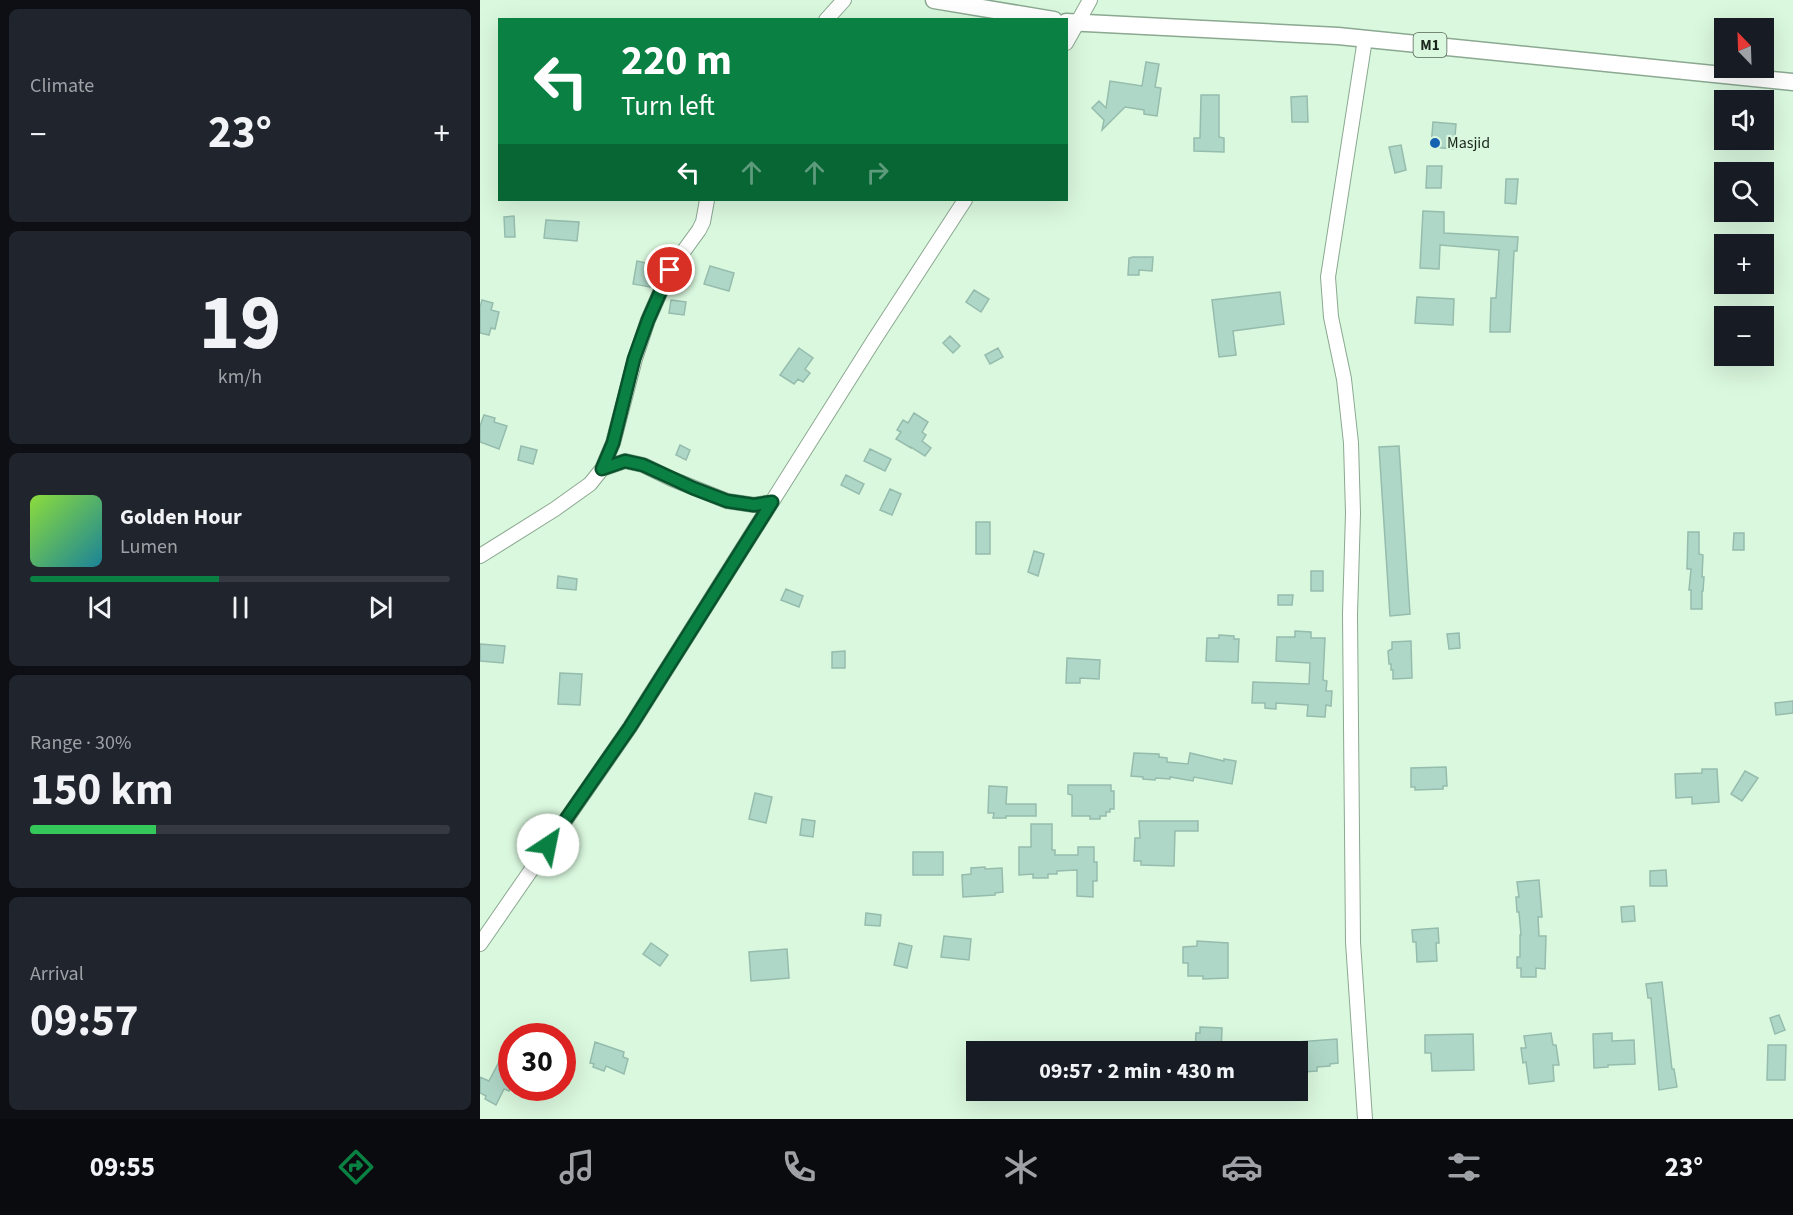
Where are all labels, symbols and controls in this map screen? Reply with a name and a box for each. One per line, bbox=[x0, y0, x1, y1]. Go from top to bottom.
north arrow bbox=[1714, 18, 1774, 78]
map controls bbox=[1714, 18, 1774, 366]
text: 220 m bbox=[621, 31, 732, 91]
road number: M1 bbox=[1414, 33, 1446, 57]
icon: left bbox=[522, 42, 600, 120]
text: Climate bbox=[30, 72, 94, 100]
text: Turn left bbox=[621, 87, 715, 126]
button: sound bbox=[1714, 90, 1774, 150]
text: 23° bbox=[208, 101, 272, 165]
text: − bbox=[30, 111, 46, 158]
text: + bbox=[434, 111, 450, 158]
place label: Masjid bbox=[1447, 132, 1490, 154]
marker: Masjid bbox=[1428, 136, 1442, 150]
icon: left bbox=[672, 156, 705, 189]
icon: ahead bbox=[735, 156, 768, 189]
icon: ahead bbox=[798, 156, 831, 189]
icon: right bbox=[861, 156, 894, 189]
button: search bbox=[1714, 162, 1774, 222]
button: + bbox=[1714, 234, 1774, 294]
pin bbox=[644, 244, 695, 295]
icon: arrive bbox=[653, 253, 686, 286]
text: 19 bbox=[199, 268, 281, 379]
button: − bbox=[1714, 306, 1774, 366]
text: km/h bbox=[218, 363, 262, 391]
text: Golden Hour bbox=[120, 501, 242, 533]
text: Lumen bbox=[120, 533, 178, 561]
icon: previous bbox=[84, 591, 117, 624]
icon: pause bbox=[224, 591, 257, 624]
icon: next bbox=[364, 591, 397, 624]
text: Range · 30% bbox=[30, 729, 131, 757]
text: 150 km bbox=[30, 758, 174, 822]
position arrow bbox=[516, 813, 580, 877]
text: Arrival bbox=[30, 960, 84, 988]
text: 09:57 bbox=[30, 989, 139, 1053]
speed limit sign: 30 bbox=[498, 1023, 576, 1101]
text: 09:57 · 2 min · 430 m bbox=[1039, 1055, 1235, 1087]
icon: directions bbox=[335, 1146, 377, 1188]
icon: music bbox=[556, 1146, 598, 1188]
icon: phone bbox=[778, 1146, 820, 1188]
icon: climate bbox=[1000, 1146, 1042, 1188]
icon: car bbox=[1221, 1146, 1263, 1188]
icon: filters bbox=[1443, 1146, 1485, 1188]
text: 09:55 bbox=[90, 1148, 155, 1187]
text: 23° bbox=[1665, 1148, 1703, 1187]

